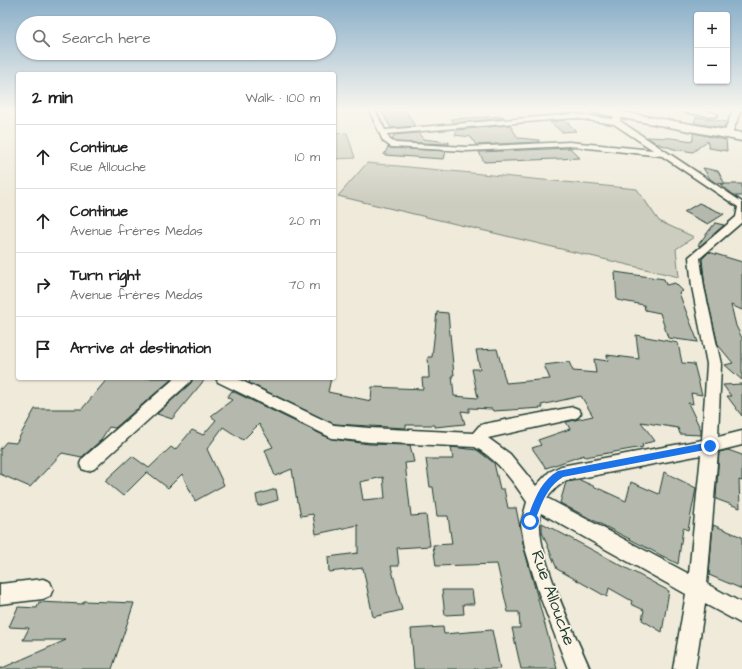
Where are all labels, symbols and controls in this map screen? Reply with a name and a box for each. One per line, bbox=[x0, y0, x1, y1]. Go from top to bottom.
map controls bbox=[694, 12, 730, 84]
button: + bbox=[694, 12, 730, 48]
search box bbox=[16, 16, 336, 60]
icon: search bbox=[30, 27, 52, 49]
text: Search here bbox=[62, 28, 151, 49]
button: − bbox=[694, 48, 730, 84]
text: 2 min bbox=[32, 86, 73, 110]
text: Walk · 100 m bbox=[246, 89, 320, 107]
text: Continue bbox=[70, 137, 128, 158]
icon: ahead bbox=[32, 146, 54, 168]
text: 10 m bbox=[295, 148, 320, 166]
text: Rue Allouche bbox=[70, 158, 146, 176]
text: Continue bbox=[70, 201, 128, 222]
icon: ahead bbox=[32, 210, 54, 232]
text: 20 m bbox=[289, 212, 320, 230]
text: Avenue frères Medas bbox=[70, 222, 203, 240]
text: Turn right bbox=[70, 265, 141, 286]
icon: right bbox=[32, 274, 54, 296]
text: 70 m bbox=[288, 276, 320, 294]
text: Avenue frères Medas bbox=[70, 286, 203, 304]
icon: arrive bbox=[32, 338, 54, 360]
text: Arrive at destination bbox=[70, 338, 211, 359]
route end bbox=[701, 437, 719, 455]
route start bbox=[521, 512, 539, 530]
street label: Rue Allouche bbox=[525, 547, 581, 649]

